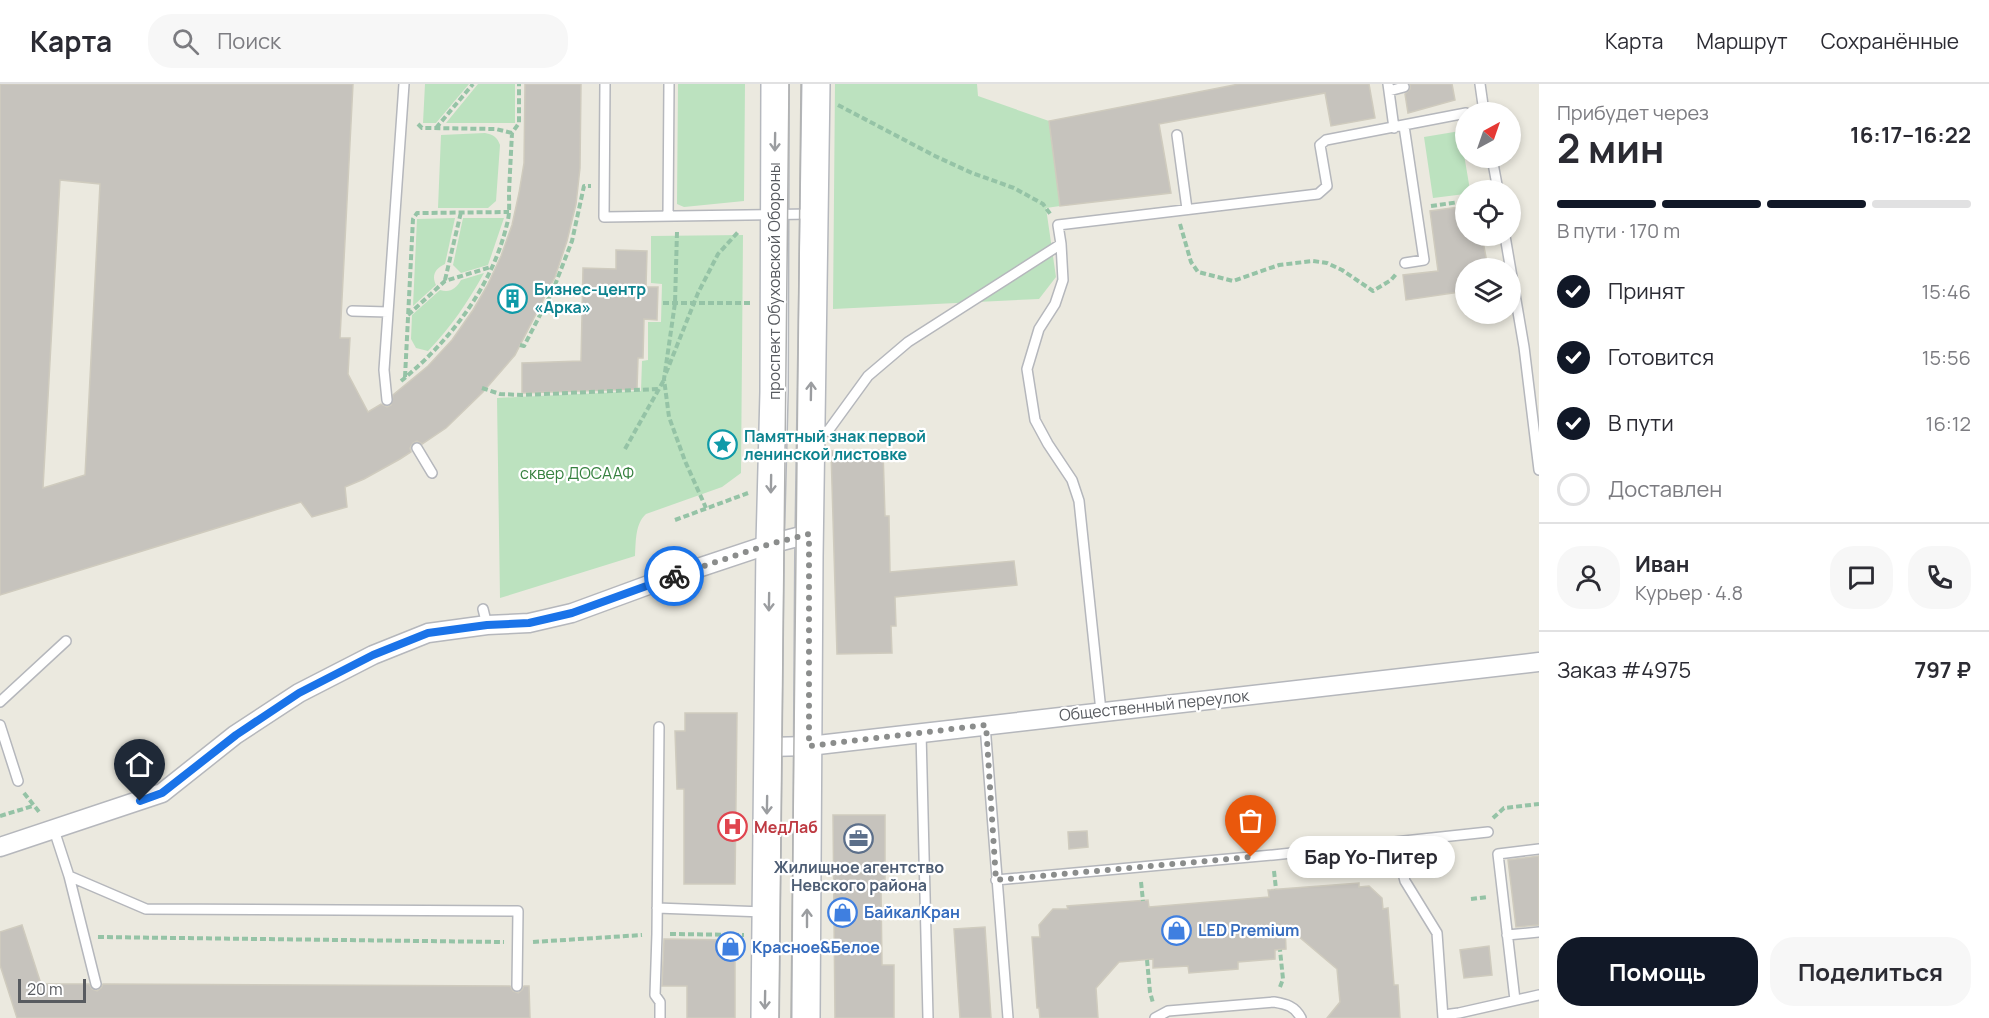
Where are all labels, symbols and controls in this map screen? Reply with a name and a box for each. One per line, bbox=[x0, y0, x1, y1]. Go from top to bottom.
search box bbox=[148, 14, 568, 68]
text: Карта bbox=[30, 22, 112, 60]
icon: search bbox=[169, 25, 202, 58]
text: Поиск bbox=[217, 26, 281, 56]
text: Карта bbox=[1605, 27, 1663, 55]
text: Маршрут bbox=[1696, 27, 1788, 55]
text: Сохранённые bbox=[1821, 27, 1959, 55]
text: Прибудет через bbox=[1557, 99, 1709, 126]
north arrow bbox=[1455, 102, 1521, 168]
map controls bbox=[1455, 102, 1521, 324]
text: 16:17–16:22 bbox=[1850, 120, 1971, 150]
text: 2 мин bbox=[1557, 121, 1664, 175]
one-way arrow bbox=[769, 132, 781, 152]
street label: проспект Обуховской Обороны bbox=[763, 162, 785, 400]
button: locate bbox=[1455, 180, 1521, 246]
text: В пути · 170 m bbox=[1557, 217, 1680, 244]
button: layers bbox=[1455, 258, 1521, 324]
icon: check bbox=[1557, 275, 1590, 308]
text: Принят bbox=[1608, 276, 1685, 306]
place label: Бизнес-центр «Арка» bbox=[534, 278, 646, 318]
text: 15:46 bbox=[1921, 278, 1971, 305]
building icon: Бизнес-центр «Арка» bbox=[497, 282, 529, 314]
icon: check bbox=[1557, 341, 1590, 374]
text: Готовится bbox=[1608, 342, 1714, 372]
text: 15:56 bbox=[1922, 344, 1971, 371]
one-way arrow bbox=[805, 382, 817, 402]
icon: check bbox=[1557, 407, 1590, 440]
text: В пути bbox=[1608, 408, 1674, 438]
text: 16:12 bbox=[1926, 410, 1971, 437]
place label: Памятный знак первой ленинской листовке bbox=[744, 425, 926, 465]
place icon: Памятный знак первой ленинской листовке bbox=[707, 429, 739, 461]
park label: сквер ДОСААФ bbox=[520, 462, 634, 484]
one-way arrow bbox=[765, 474, 777, 494]
text: Доставлен bbox=[1608, 474, 1722, 504]
courier bbox=[644, 546, 704, 606]
button: person bbox=[1557, 546, 1620, 609]
button: chat bbox=[1830, 546, 1893, 609]
button: phone bbox=[1908, 546, 1971, 609]
text: Иван bbox=[1635, 549, 1689, 579]
icon: bike bbox=[658, 560, 691, 593]
text: Курьер · 4.8 bbox=[1635, 579, 1743, 606]
one-way arrow bbox=[763, 592, 775, 612]
text: Заказ #4975 bbox=[1557, 655, 1691, 685]
text: 797 ₽ bbox=[1914, 655, 1971, 685]
street label: Общественный переулок bbox=[1058, 684, 1251, 726]
pin bbox=[114, 739, 165, 801]
icon: home bbox=[123, 748, 156, 781]
one-way arrow bbox=[762, 795, 773, 815]
pin bbox=[1225, 795, 1276, 857]
icon: bag bbox=[1234, 804, 1267, 837]
hospital icon: МедЛаб bbox=[717, 811, 749, 843]
place label: МедЛаб bbox=[754, 816, 818, 838]
office icon: Жилищное агентство Невского района bbox=[843, 823, 875, 855]
callout: Бар Yo-Питер bbox=[1287, 836, 1455, 878]
text: Бар Yo-Питер bbox=[1304, 843, 1438, 870]
place label: Жилищное агентство Невского района bbox=[774, 856, 944, 896]
shop icon: БайкалКран bbox=[827, 896, 859, 928]
place label: БайкалКран bbox=[864, 901, 960, 923]
one-way arrow bbox=[801, 908, 813, 928]
shop icon: LED Premium bbox=[1161, 914, 1193, 946]
place label: LED Premium bbox=[1198, 919, 1299, 941]
shop icon: Красное&Белое bbox=[715, 931, 747, 963]
place label: Красное&Белое bbox=[752, 936, 880, 958]
button: Помощь bbox=[1557, 937, 1758, 1006]
button: Поделиться bbox=[1770, 937, 1971, 1006]
scale bar bbox=[18, 976, 86, 1004]
text: 20 m bbox=[27, 978, 63, 1000]
one-way arrow bbox=[759, 990, 771, 1010]

